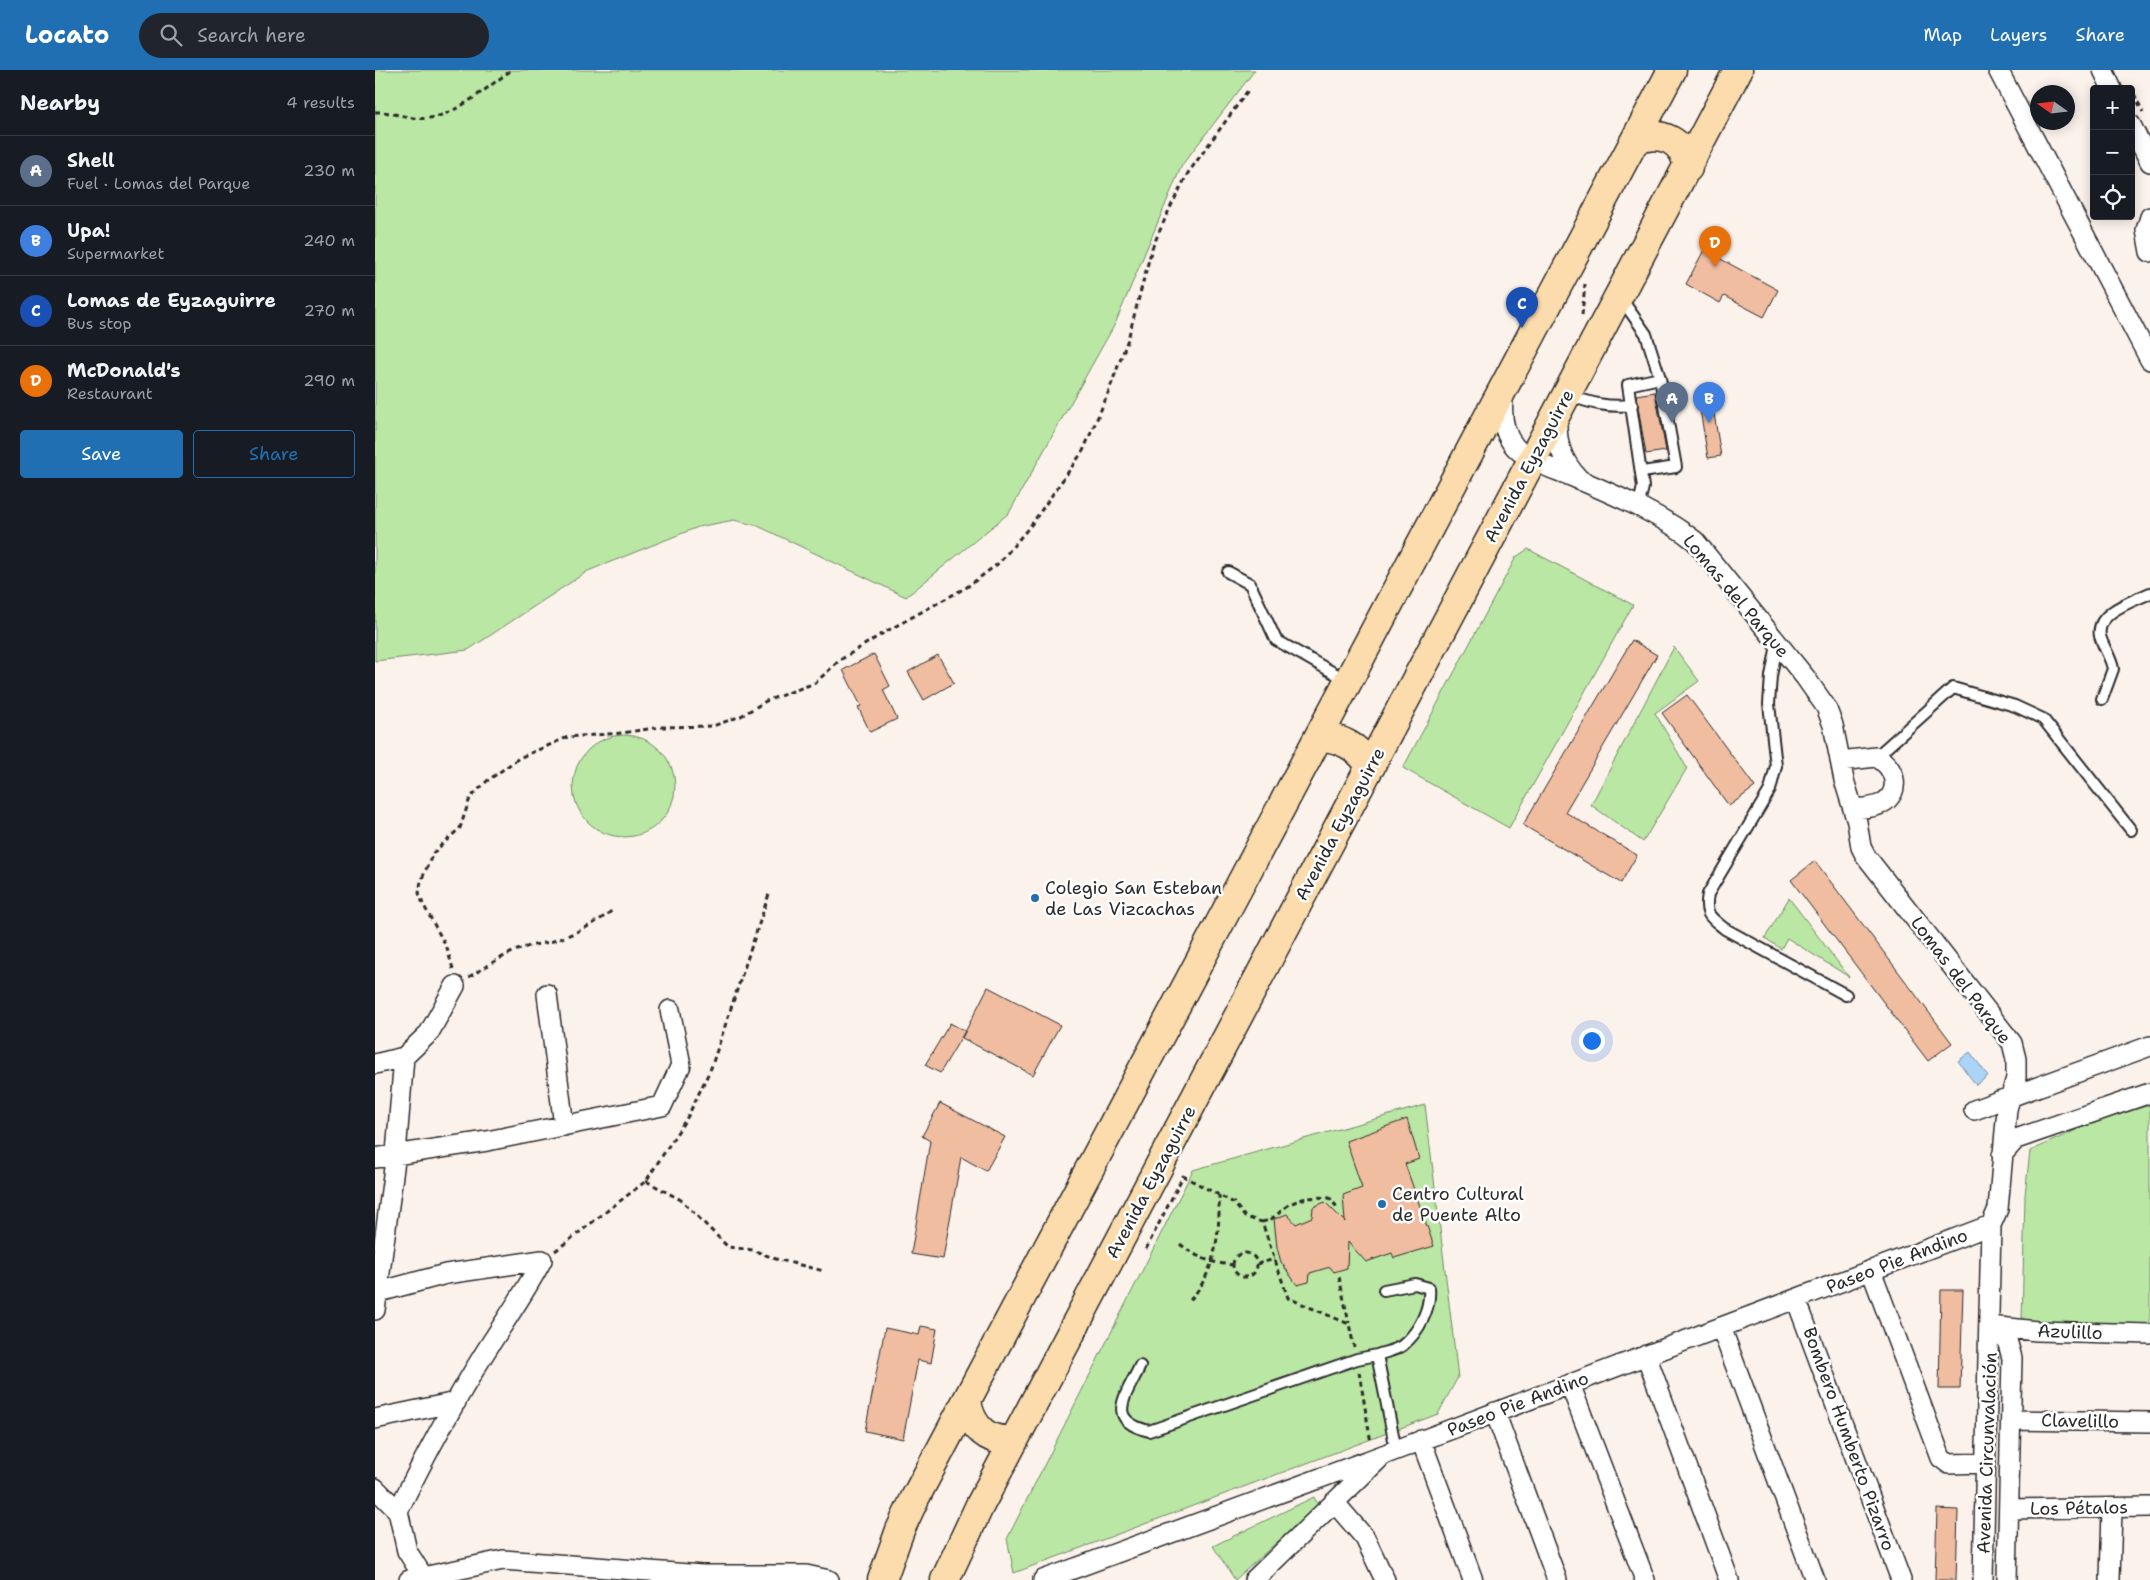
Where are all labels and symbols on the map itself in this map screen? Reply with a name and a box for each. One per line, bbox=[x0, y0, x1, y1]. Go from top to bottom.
north arrow bbox=[2030, 85, 2075, 130]
pin: D bbox=[1699, 226, 1731, 267]
pin: C bbox=[1506, 287, 1538, 328]
pin: A bbox=[1656, 382, 1688, 423]
pin: B bbox=[1693, 382, 1725, 423]
street label: Avenida Eyzaguirre bbox=[1478, 385, 1580, 547]
street label: Lomas del Parque bbox=[1677, 529, 1795, 663]
street label: Avenida Eyzaguirre bbox=[1289, 743, 1391, 905]
place label: Colegio San Esteban de Las Vizcachas bbox=[1045, 876, 1222, 921]
marker: Colegio San Esteban de Las Vizcachas bbox=[1029, 892, 1041, 904]
street label: Lomas del Parque bbox=[1905, 911, 2017, 1049]
your location bbox=[1579, 1028, 1605, 1054]
street label: Avenida Eyzaguirre bbox=[1100, 1101, 1202, 1263]
place label: Centro Cultural de Puente Alto bbox=[1392, 1182, 1524, 1227]
marker: Centro Cultural de Puente Alto bbox=[1376, 1198, 1388, 1210]
street label: Paseo Pie Andino bbox=[1823, 1223, 1971, 1299]
street label: Azulillo bbox=[2037, 1319, 2103, 1345]
street label: Bombero Humberto Pizarro bbox=[1797, 1324, 1901, 1554]
street label: Avenida Circunvalación bbox=[1971, 1352, 2003, 1554]
street label: Paseo Pie Andino bbox=[1444, 1366, 1592, 1442]
street label: Clavelillo bbox=[2041, 1408, 2119, 1434]
street label: Los Pétalos bbox=[2030, 1495, 2128, 1521]

